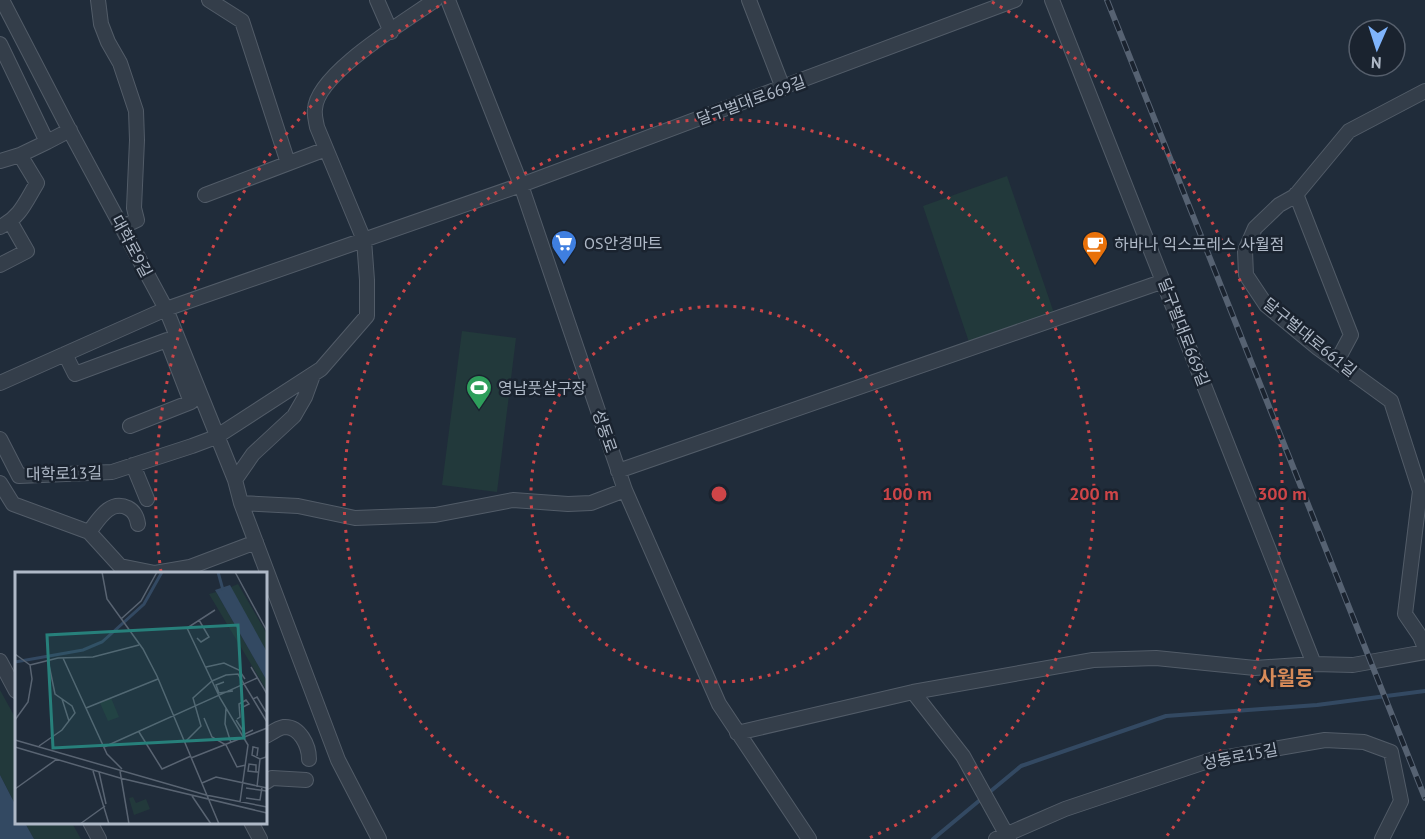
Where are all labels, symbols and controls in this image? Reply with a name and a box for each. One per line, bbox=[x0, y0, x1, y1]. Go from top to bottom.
north arrow bbox=[1347, 18, 1407, 78]
text: N bbox=[1370, 53, 1382, 73]
street label: 달구벌대로669길 bbox=[694, 71, 808, 129]
street label: 대학로9길 bbox=[107, 211, 157, 281]
supermarket icon: OS안경마트 bbox=[549, 228, 579, 266]
cafe icon: 하바나 익스프레스 사월점 bbox=[1080, 229, 1110, 267]
place label: OS안경마트 bbox=[584, 233, 662, 253]
place label: 하바나 익스프레스 사월점 bbox=[1114, 234, 1284, 254]
street label: 달구벌대로669길 bbox=[1154, 275, 1214, 389]
street label: 달구벌대로661길 bbox=[1259, 293, 1361, 381]
sports icon: 영남풋살구장 bbox=[464, 373, 494, 411]
place label: 영남풋살구장 bbox=[498, 378, 587, 398]
street label: 성동로 bbox=[588, 407, 622, 455]
street label: 대학로13길 bbox=[26, 462, 102, 484]
text: 100 m bbox=[882, 482, 932, 505]
text: 200 m bbox=[1069, 482, 1119, 505]
text: 300 m bbox=[1257, 482, 1307, 505]
centre of rings bbox=[709, 484, 729, 504]
inset map bbox=[15, 572, 267, 824]
district label: 사월동 bbox=[1258, 665, 1314, 691]
street label: 성동로15길 bbox=[1201, 739, 1279, 773]

